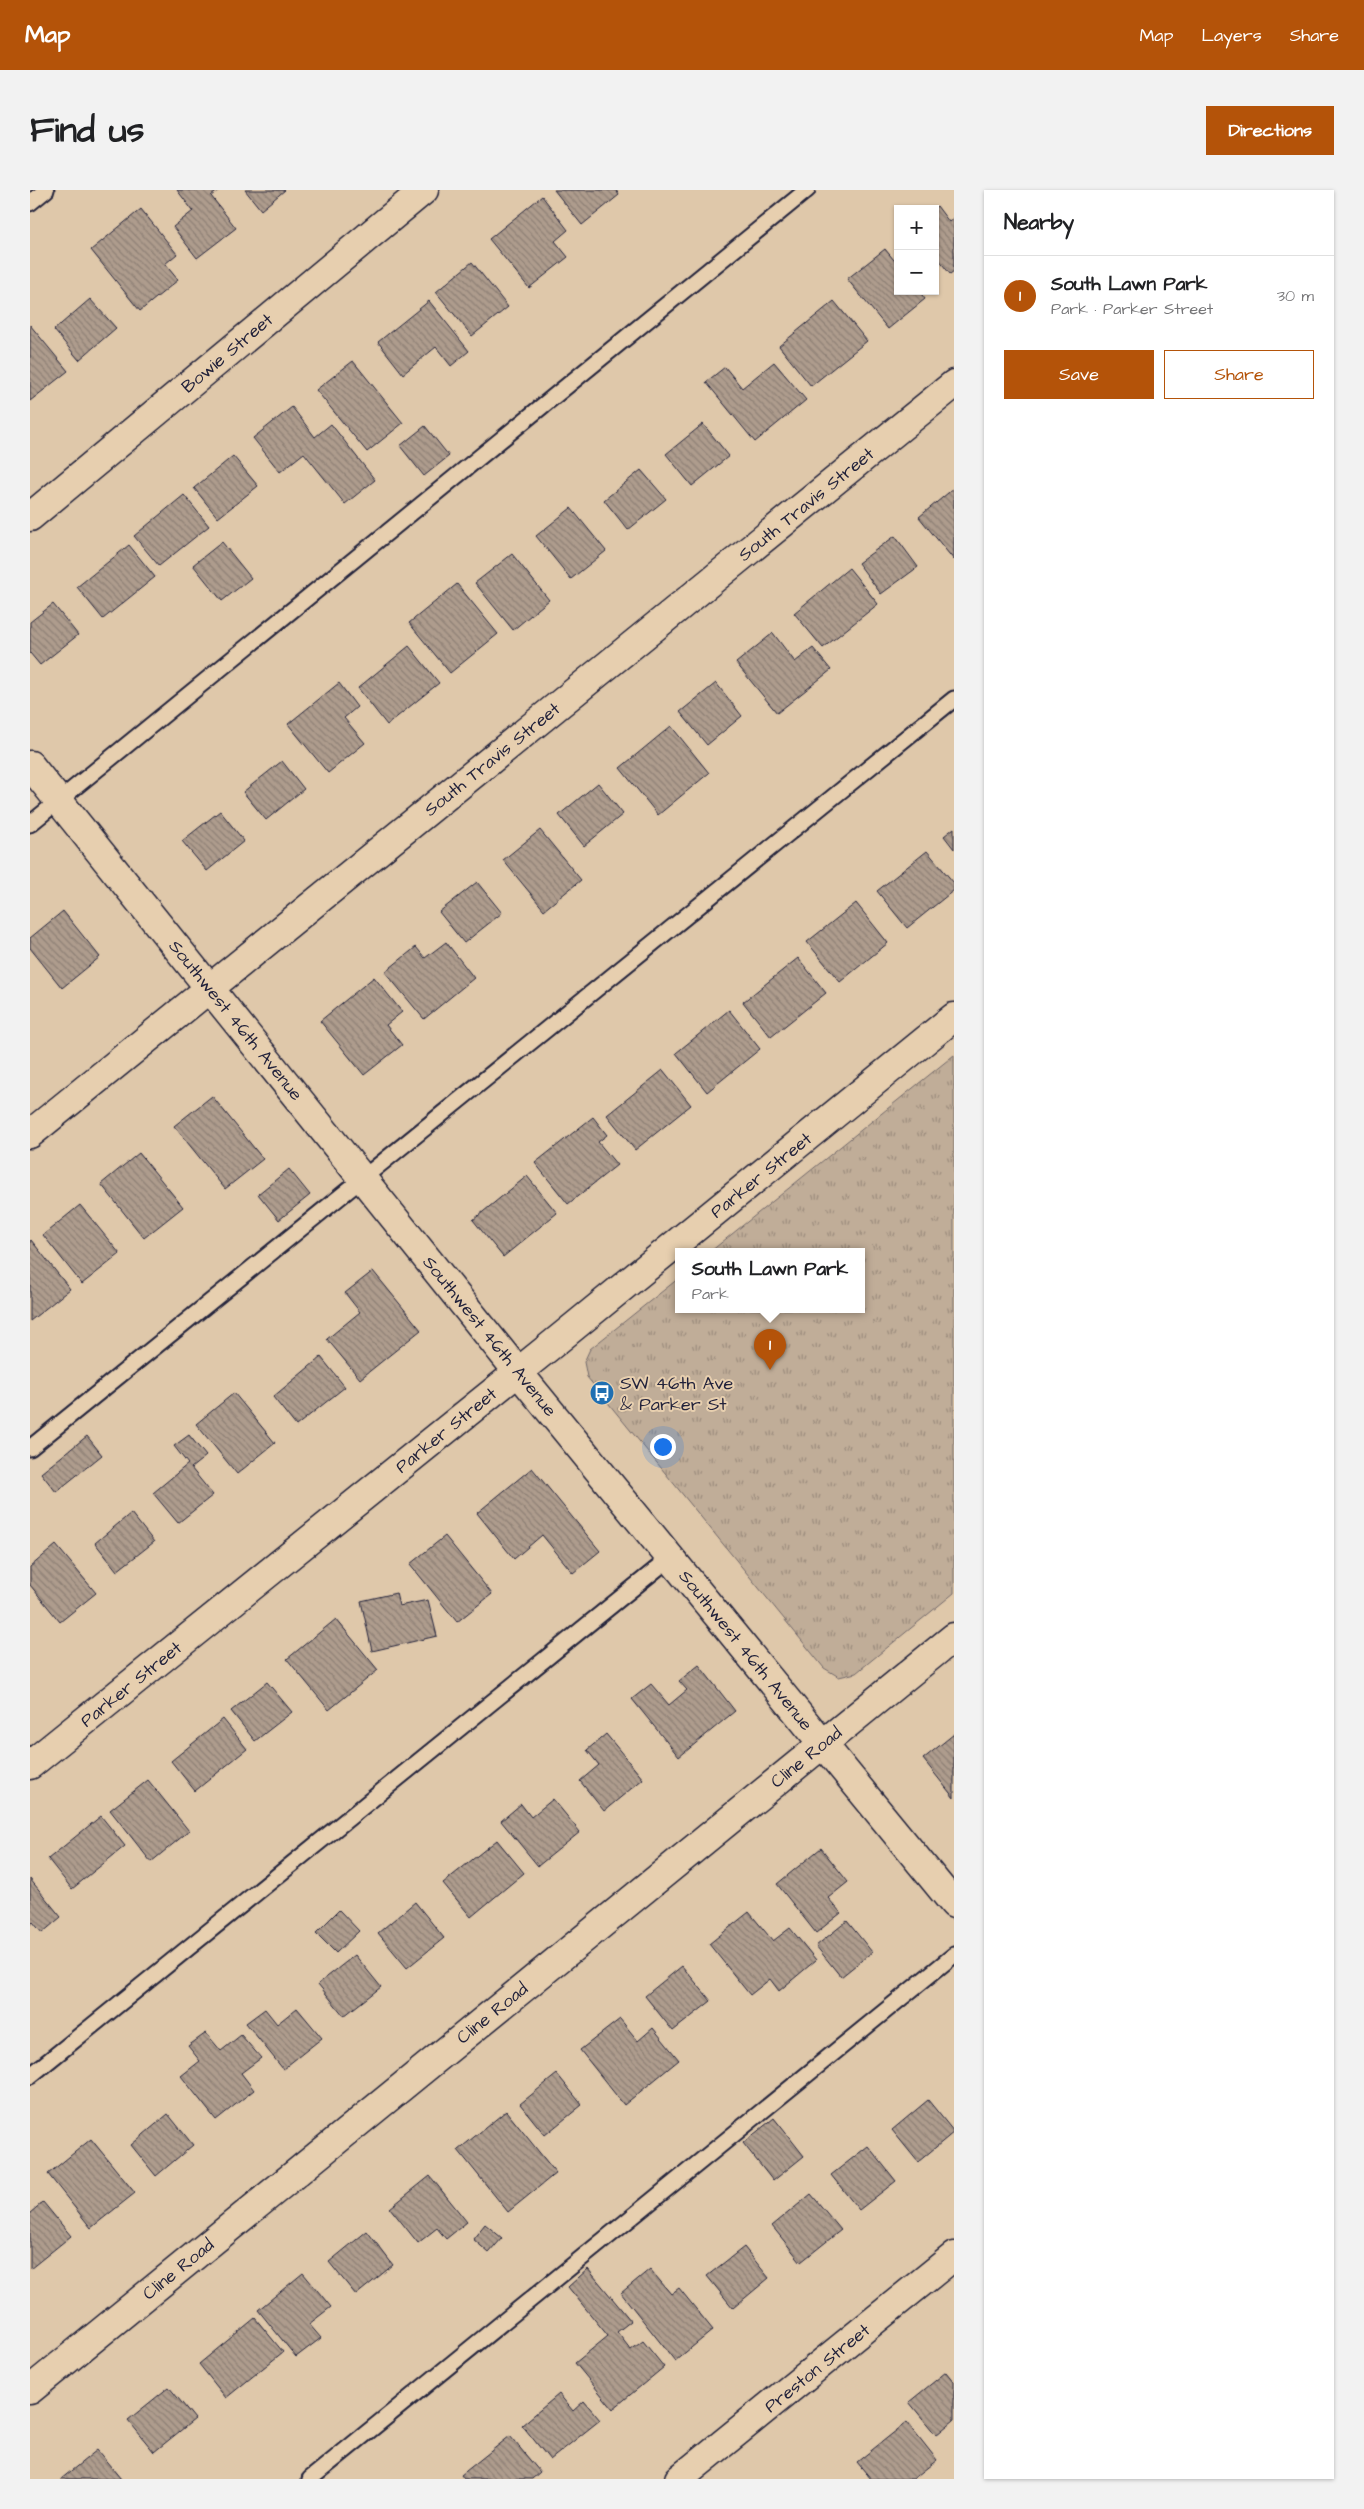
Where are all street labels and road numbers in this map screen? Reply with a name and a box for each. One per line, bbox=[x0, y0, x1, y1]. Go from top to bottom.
street label: Bowie Street bbox=[176, 307, 279, 399]
street label: South Travis Street bbox=[733, 441, 880, 567]
street label: South Travis Street bbox=[419, 696, 566, 822]
street label: Southwest 46th Avenue bbox=[163, 935, 309, 1106]
street label: Parker Street bbox=[705, 1126, 818, 1224]
street label: Southwest 46th Avenue bbox=[417, 1251, 563, 1422]
street label: Parker Street bbox=[390, 1381, 503, 1479]
street label: Southwest 46th Avenue bbox=[673, 1565, 819, 1736]
street label: Parker Street bbox=[75, 1635, 188, 1733]
street label: Cline Road bbox=[765, 1721, 847, 1794]
street label: Cline Road bbox=[451, 1977, 533, 2050]
street label: Cline Road bbox=[137, 2233, 219, 2306]
street label: Preston Street bbox=[759, 2318, 876, 2419]

